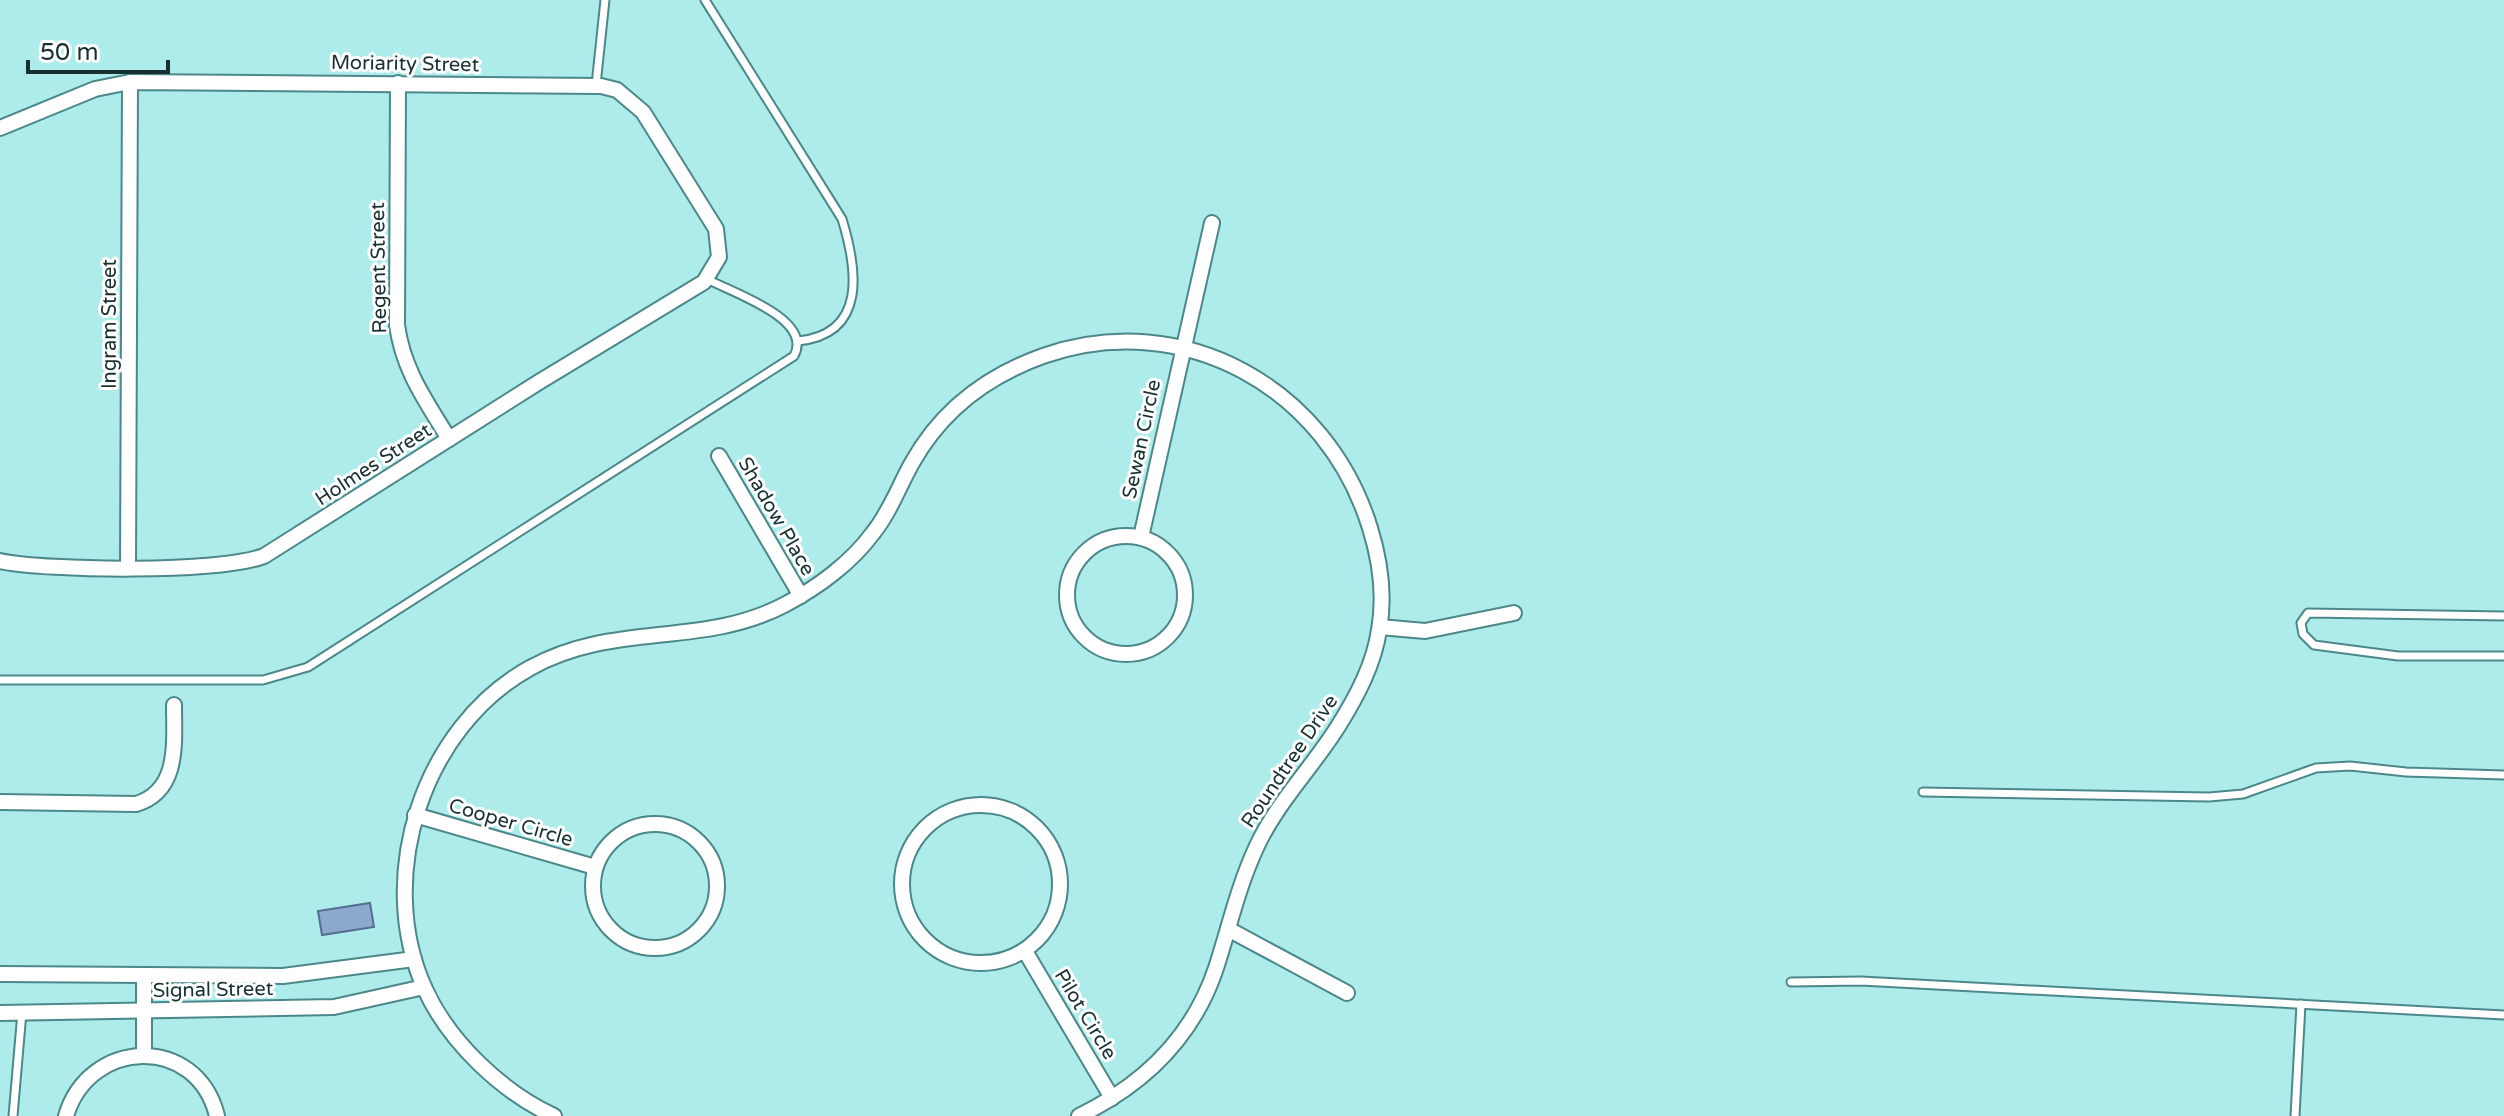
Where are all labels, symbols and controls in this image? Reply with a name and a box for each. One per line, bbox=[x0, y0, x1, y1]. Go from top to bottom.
scale bar bbox=[28, 24, 168, 74]
text: 50 m bbox=[40, 38, 98, 67]
street label: Moriarity Street bbox=[331, 51, 480, 77]
street label: Regent Street bbox=[366, 202, 392, 334]
street label: Ingram Street bbox=[98, 259, 122, 389]
street label: Sewan Circle bbox=[1118, 377, 1166, 501]
street label: Holmes Street bbox=[311, 418, 436, 511]
street label: Shadow Place bbox=[733, 453, 820, 580]
street label: Roundtree Drive bbox=[1236, 690, 1343, 833]
street label: Cooper Circle bbox=[446, 794, 576, 852]
street label: Pilot Circle bbox=[1049, 965, 1122, 1064]
street label: Signal Street bbox=[153, 977, 274, 1003]

